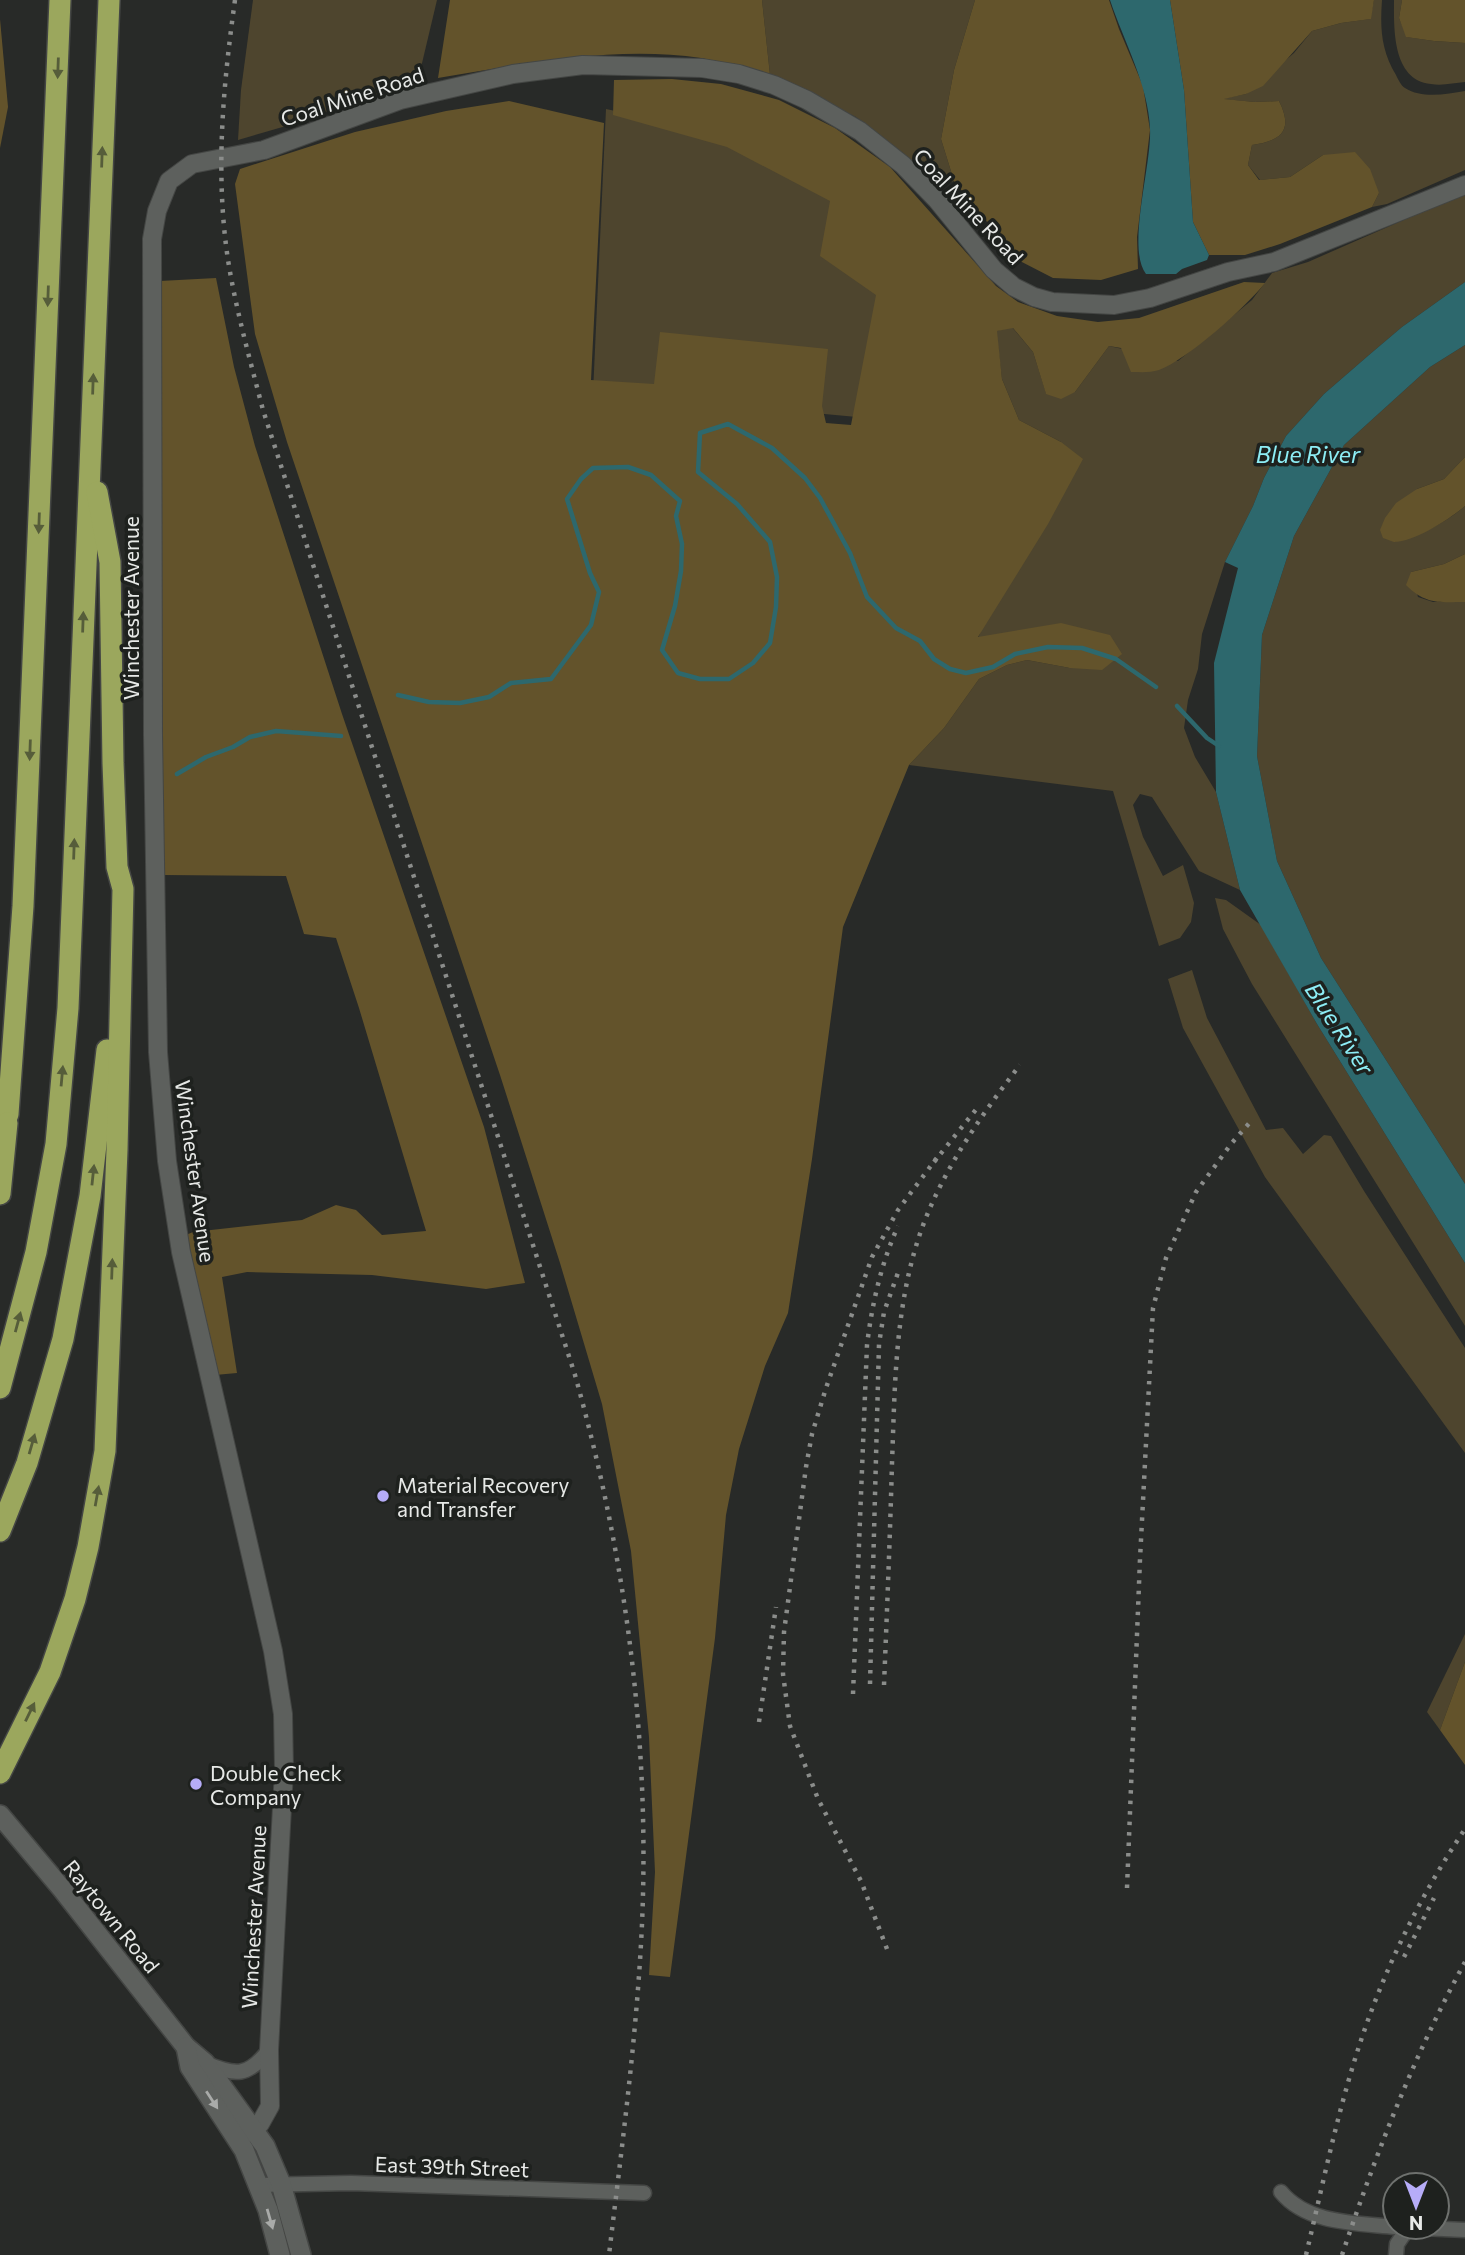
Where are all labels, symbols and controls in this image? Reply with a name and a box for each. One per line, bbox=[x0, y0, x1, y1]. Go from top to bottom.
one-way arrow bbox=[52, 57, 63, 79]
street label: Coal Mine Road bbox=[277, 61, 427, 131]
street label: Coal Mine Road bbox=[909, 143, 1029, 269]
one-way arrow bbox=[97, 145, 108, 167]
one-way arrow bbox=[43, 285, 54, 307]
one-way arrow bbox=[88, 373, 99, 395]
water label: Blue River bbox=[1256, 440, 1361, 468]
one-way arrow bbox=[33, 512, 44, 534]
street label: Winchester Avenue bbox=[118, 516, 143, 700]
one-way arrow bbox=[78, 611, 89, 633]
one-way arrow bbox=[24, 739, 35, 761]
one-way arrow bbox=[69, 838, 80, 860]
water label: Blue River bbox=[1300, 977, 1381, 1080]
one-way arrow bbox=[57, 1065, 68, 1087]
street label: Winchester Avenue bbox=[171, 1078, 221, 1264]
one-way arrow bbox=[88, 1164, 99, 1186]
one-way arrow bbox=[107, 1258, 118, 1280]
one-way arrow bbox=[13, 1311, 24, 1333]
one-way arrow bbox=[28, 1433, 38, 1454]
place label: Material Recovery and Transfer bbox=[397, 1472, 569, 1521]
one-way arrow bbox=[92, 1485, 103, 1507]
marker: Material Recovery and Transfer bbox=[375, 1488, 391, 1504]
one-way arrow bbox=[25, 1702, 36, 1722]
place label: Double Check Company bbox=[210, 1760, 342, 1809]
marker: Double Check Company bbox=[188, 1776, 204, 1792]
street label: Winchester Avenue bbox=[236, 1825, 270, 2009]
street label: Raytown Road bbox=[59, 1854, 165, 1978]
one-way arrow bbox=[205, 2090, 218, 2109]
street label: East 39th Street bbox=[374, 2151, 530, 2181]
north arrow bbox=[1381, 2171, 1451, 2241]
one-way arrow bbox=[266, 2209, 276, 2230]
text: N bbox=[1409, 2212, 1423, 2235]

